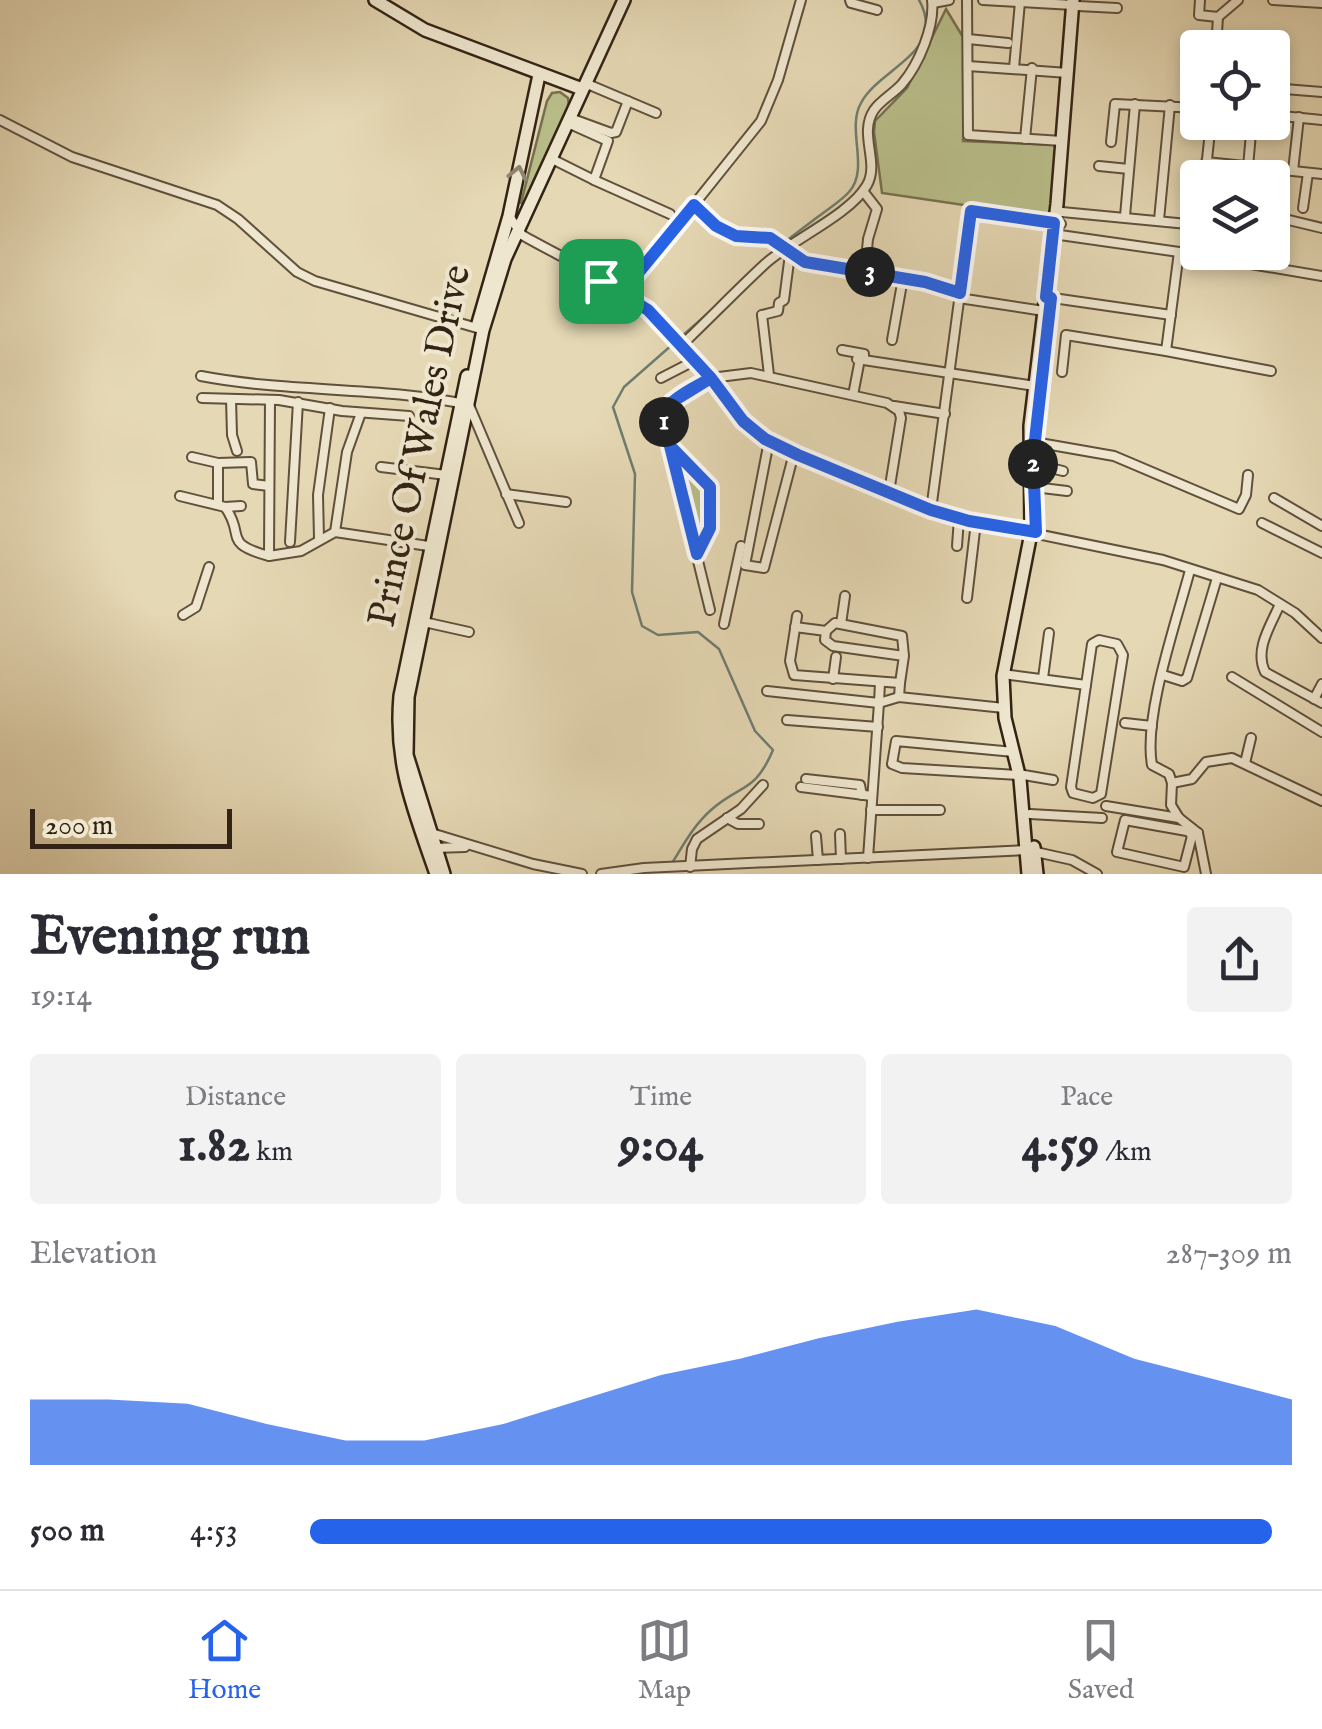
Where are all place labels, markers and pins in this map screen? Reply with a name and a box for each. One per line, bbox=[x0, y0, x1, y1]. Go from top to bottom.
pin bbox=[559, 239, 644, 324]
pin: 3 bbox=[845, 247, 895, 297]
pin: 1 bbox=[639, 397, 689, 447]
pin: 2 bbox=[1008, 439, 1058, 489]

